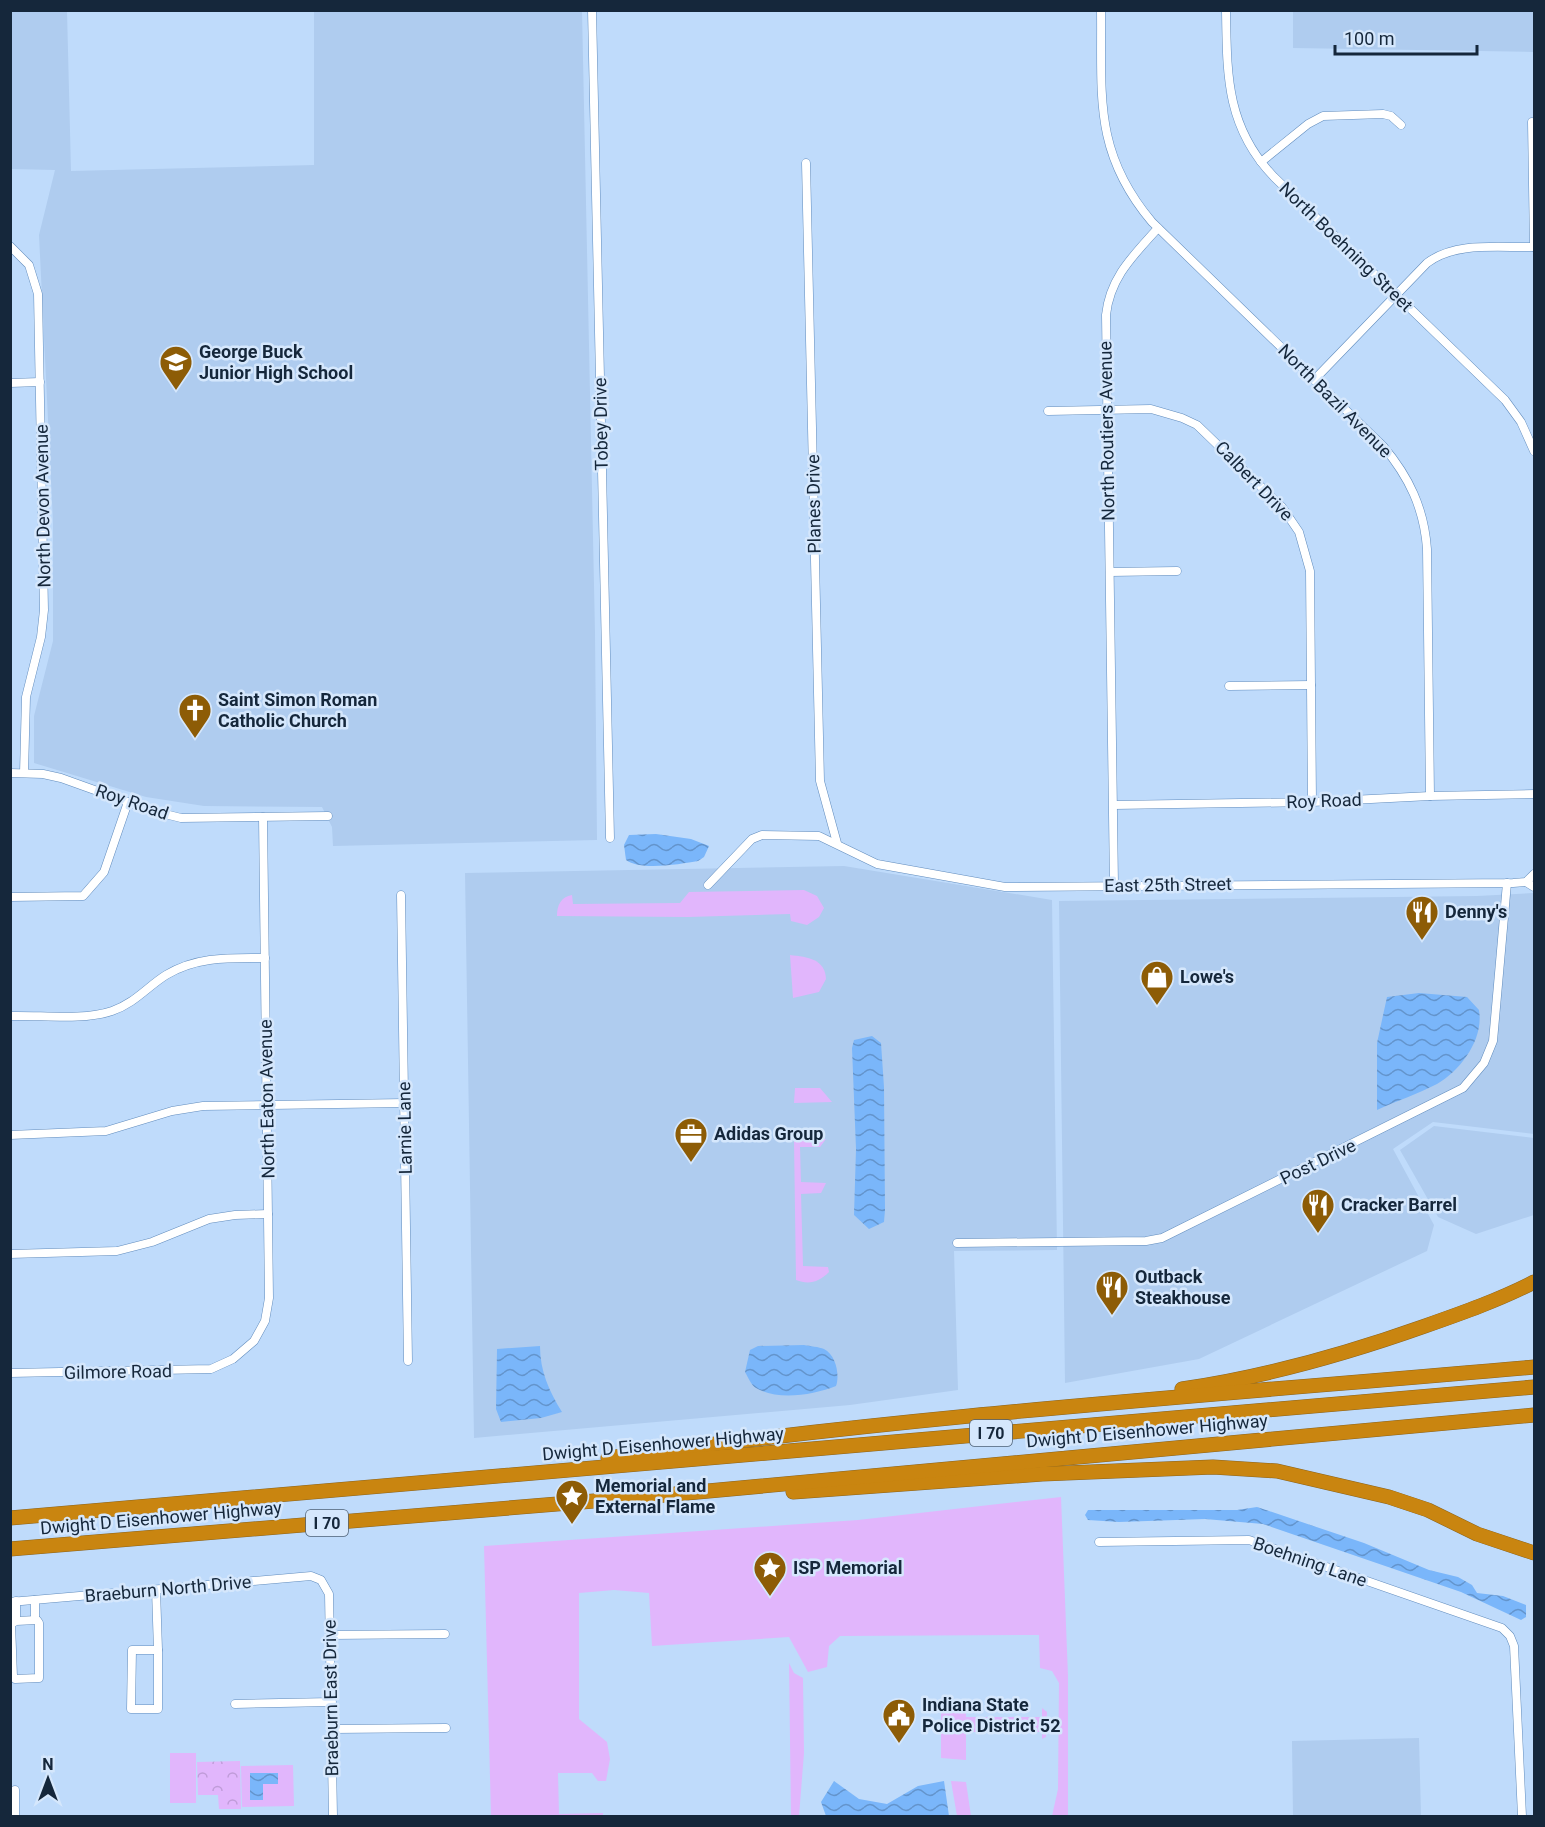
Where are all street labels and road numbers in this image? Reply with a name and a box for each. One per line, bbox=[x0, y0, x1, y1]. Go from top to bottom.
street label: North Boehning Street bbox=[1275, 178, 1417, 316]
street label: North Bazil Avenue bbox=[1274, 340, 1396, 462]
street label: North Routiers Avenue bbox=[1094, 341, 1119, 521]
street label: Tobey Drive bbox=[589, 377, 612, 471]
street label: North Devon Avenue bbox=[31, 424, 54, 588]
street label: Calbert Drive bbox=[1211, 436, 1298, 525]
street label: Planes Drive bbox=[802, 454, 825, 554]
street label: Roy Road bbox=[93, 779, 171, 824]
street label: Roy Road bbox=[1286, 789, 1362, 812]
street label: East 25th Street bbox=[1104, 873, 1232, 896]
street label: North Eaton Avenue bbox=[255, 1019, 278, 1179]
street label: Larnie Lane bbox=[393, 1081, 416, 1175]
street label: Post Drive bbox=[1277, 1134, 1359, 1189]
street label: Gilmore Road bbox=[64, 1360, 172, 1383]
street label: Dwight D Eisenhower Highway bbox=[1025, 1409, 1269, 1452]
road number: I 70 bbox=[970, 1420, 1012, 1446]
street label: Dwight D Eisenhower Highway bbox=[541, 1422, 785, 1465]
street label: Dwight D Eisenhower Highway bbox=[39, 1496, 283, 1539]
road number: I 70 bbox=[306, 1510, 348, 1536]
street label: Boehning Lane bbox=[1251, 1532, 1370, 1591]
street label: Braeburn North Drive bbox=[84, 1571, 252, 1606]
street label: Braeburn East Drive bbox=[319, 1619, 342, 1777]

